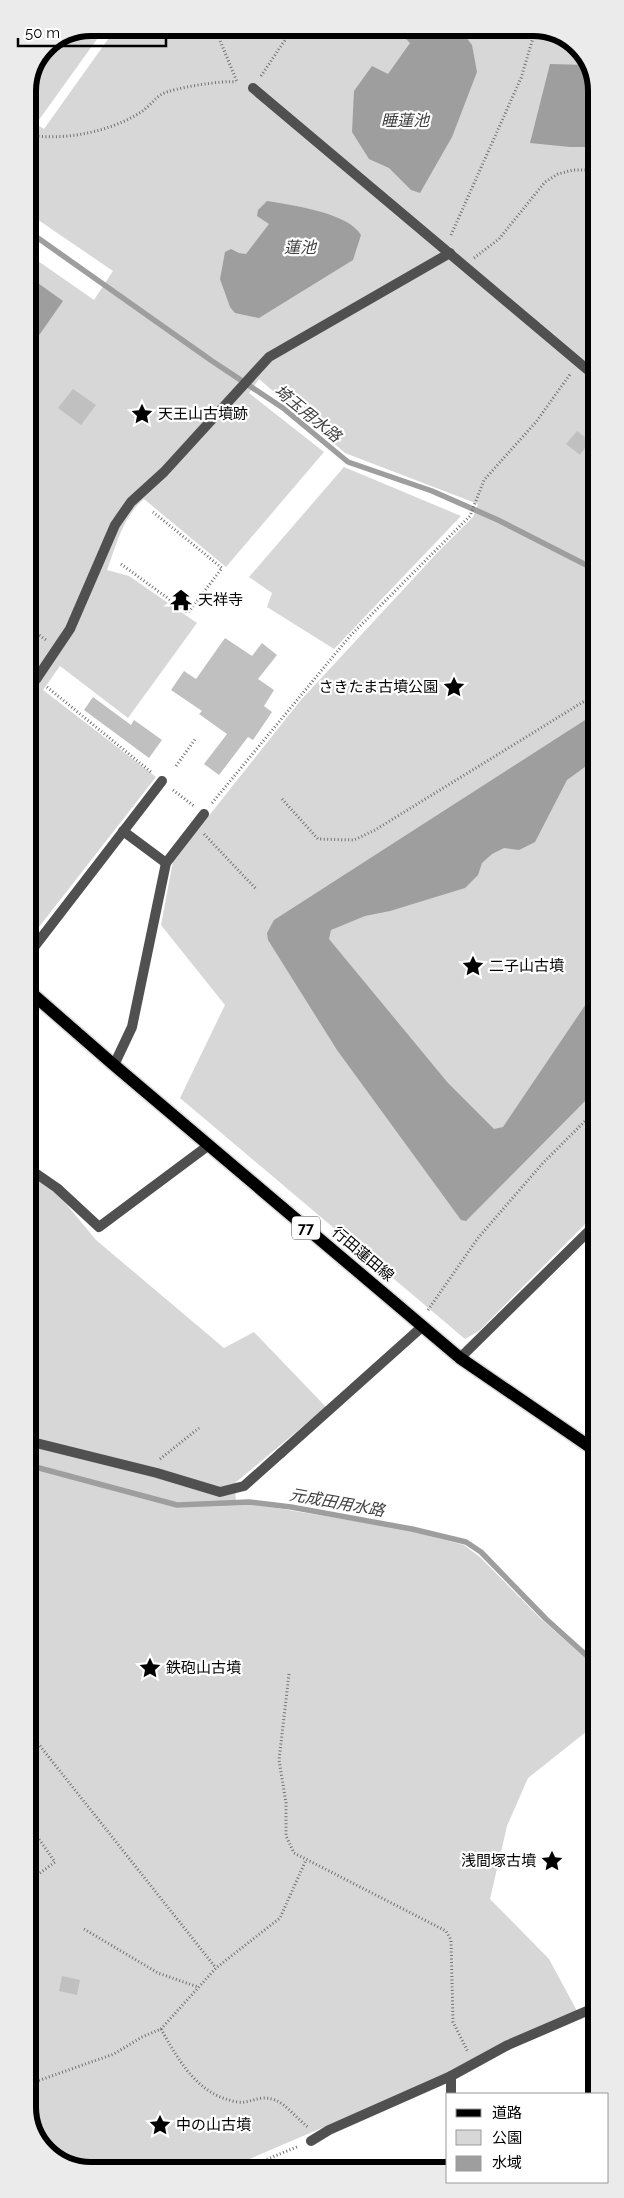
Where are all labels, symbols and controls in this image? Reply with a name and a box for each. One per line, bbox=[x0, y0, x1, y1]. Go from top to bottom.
scale bar bbox=[18, 15, 165, 47]
text: 50 m bbox=[25, 24, 60, 42]
water label: 睡蓮池 bbox=[381, 111, 431, 130]
water label: 蓮池 bbox=[284, 238, 318, 257]
water label: 埼玉用水路 bbox=[271, 381, 346, 447]
place icon: 天王山古墳跡 bbox=[129, 401, 155, 427]
place label: 天王山古墳跡 bbox=[158, 405, 248, 423]
temple icon: 天祥寺 bbox=[168, 587, 194, 613]
place label: 天祥寺 bbox=[198, 591, 243, 609]
place icon: さきたま古墳公園 bbox=[441, 674, 467, 700]
place label: さきたま古墳公園 bbox=[318, 678, 438, 696]
place icon: 二子山古墳 bbox=[460, 953, 486, 979]
place label: 二子山古墳 bbox=[489, 957, 564, 975]
road number: 77 bbox=[292, 1216, 320, 1240]
street label: 行田蓮田線 bbox=[328, 1223, 398, 1285]
water label: 元成田用水路 bbox=[288, 1485, 388, 1521]
place icon: 鉄砲山古墳 bbox=[137, 1655, 163, 1681]
place label: 鉄砲山古墳 bbox=[166, 1659, 241, 1677]
place icon: 浅間塚古墳 bbox=[539, 1848, 565, 1874]
place label: 浅間塚古墳 bbox=[461, 1852, 536, 1870]
legend bbox=[446, 2093, 609, 2183]
text: 道路 bbox=[492, 2104, 522, 2122]
place icon: 中の山古墳 bbox=[147, 2112, 173, 2138]
place label: 中の山古墳 bbox=[176, 2116, 251, 2134]
text: 公園 bbox=[492, 2129, 522, 2147]
text: 水域 bbox=[492, 2154, 522, 2172]

